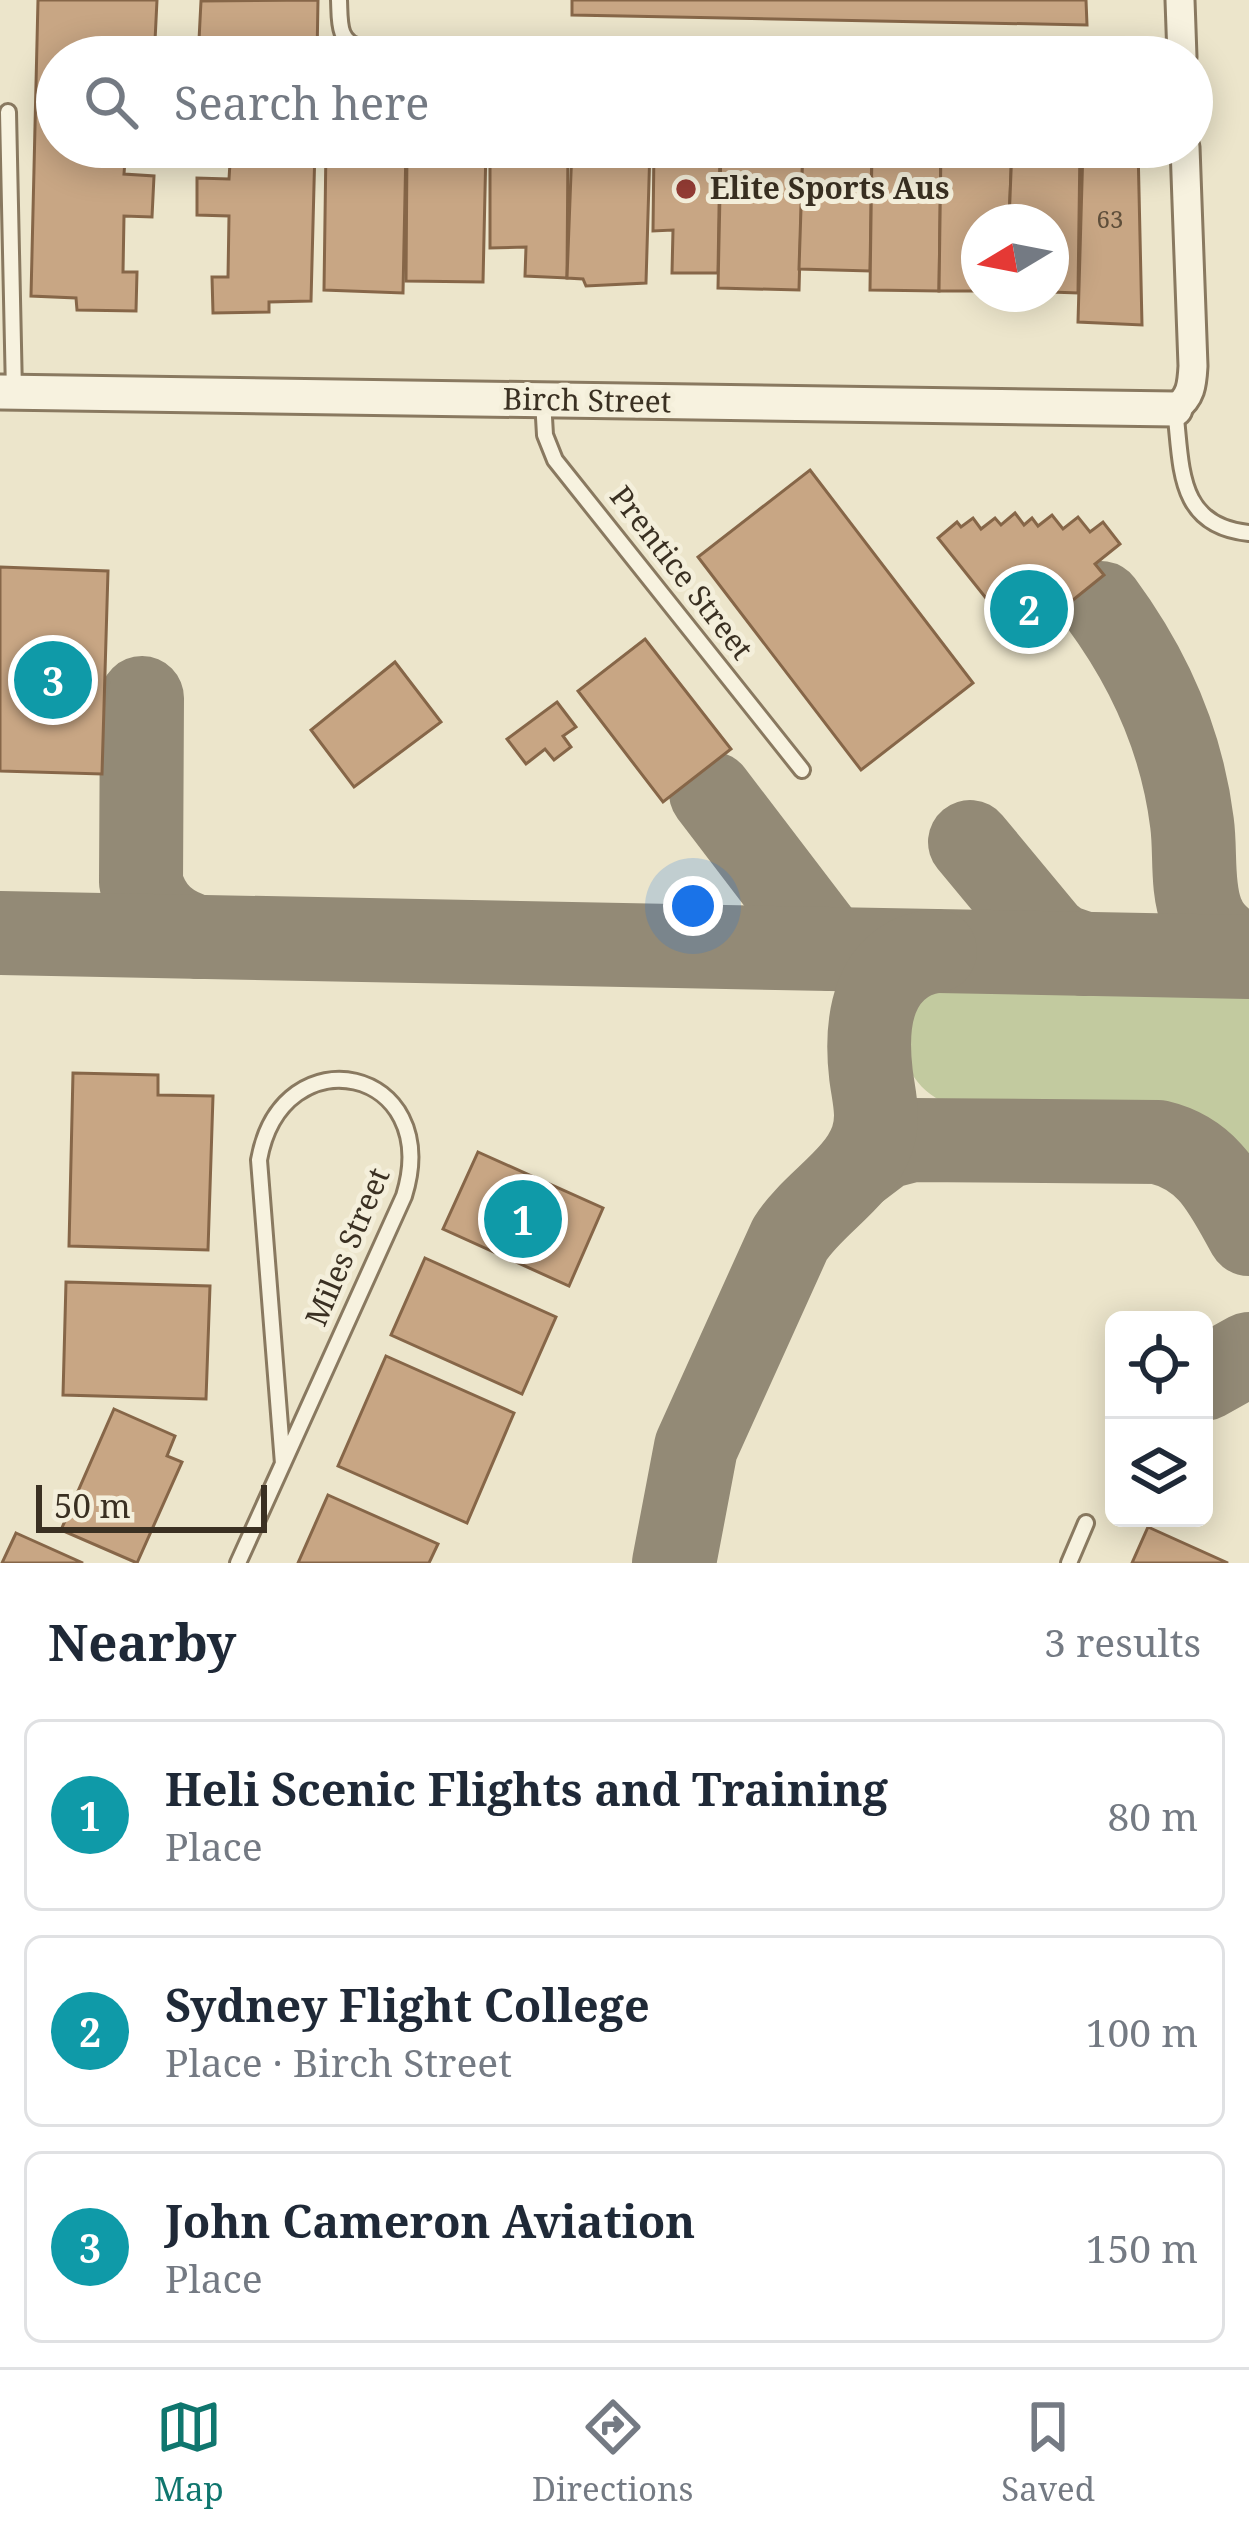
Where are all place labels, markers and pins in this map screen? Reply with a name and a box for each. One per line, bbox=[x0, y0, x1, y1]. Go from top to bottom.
place label: Elite Sports Aus bbox=[710, 167, 949, 208]
marker: Elite Sports Aus bbox=[673, 176, 699, 202]
pin: 2 bbox=[990, 564, 1068, 654]
pin: 3 bbox=[14, 635, 92, 725]
pin: 1 bbox=[484, 1174, 562, 1264]

